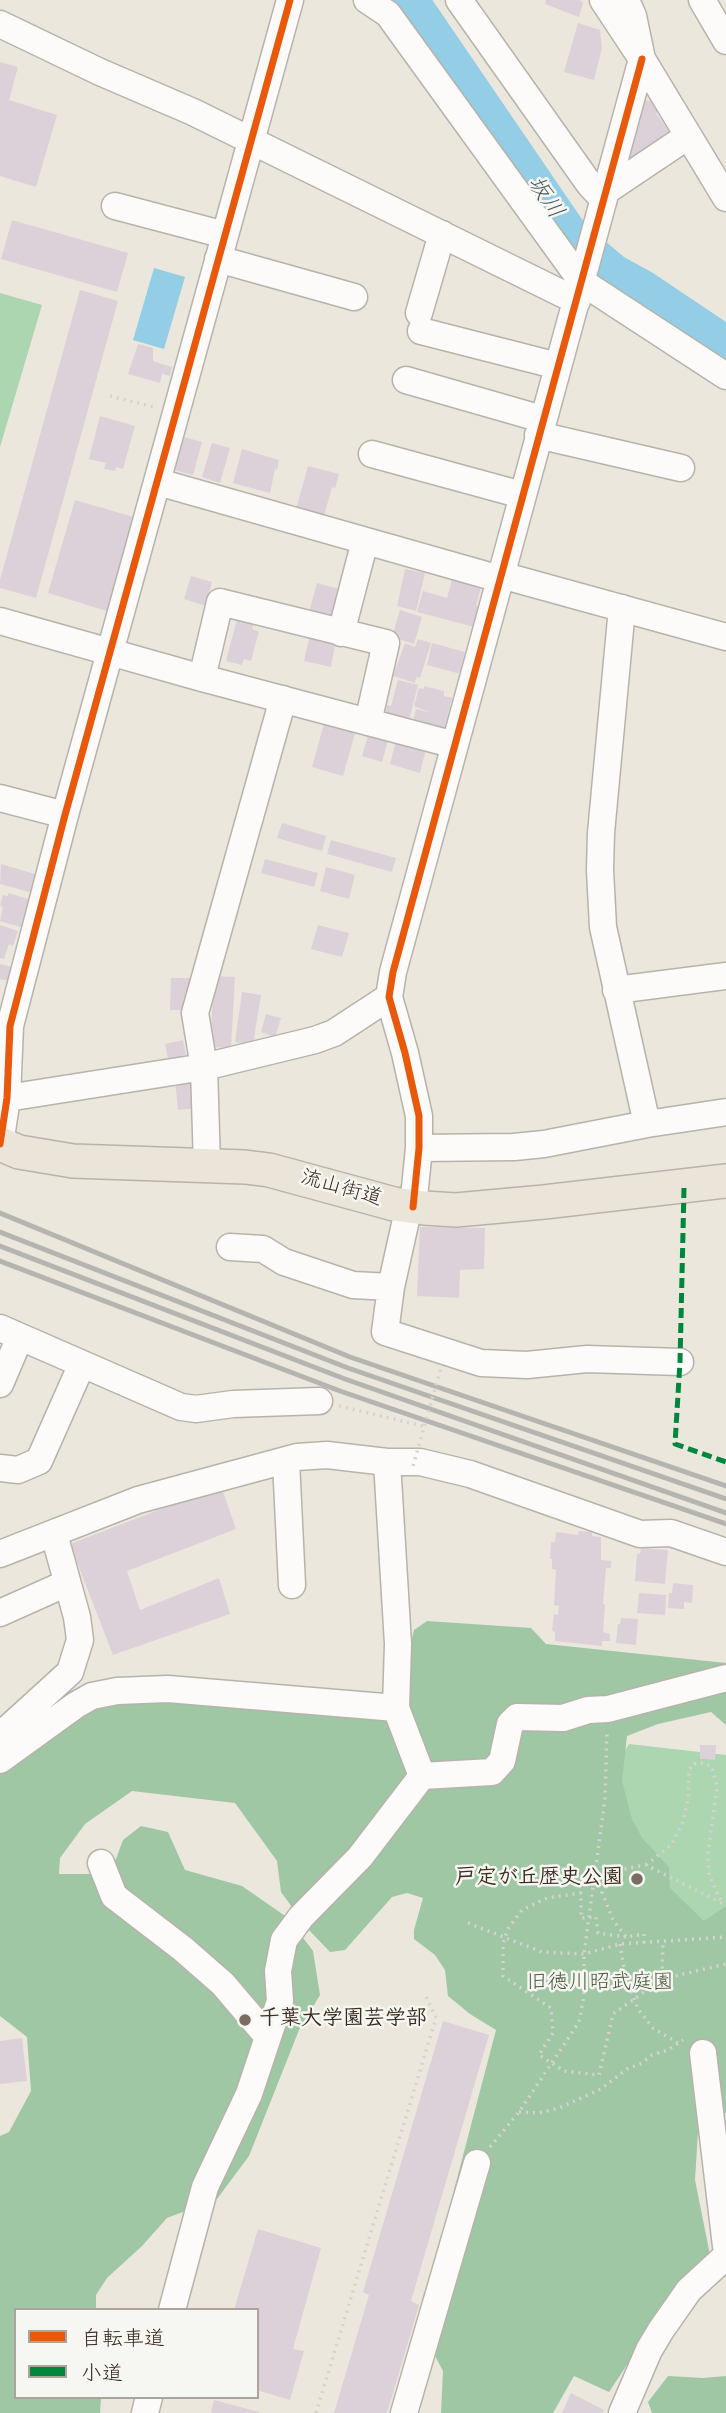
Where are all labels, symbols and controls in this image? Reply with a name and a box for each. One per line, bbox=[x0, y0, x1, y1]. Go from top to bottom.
water label: 坂川 bbox=[520, 171, 568, 225]
street label: 流山街道 bbox=[297, 1165, 385, 1213]
place label: 戸定が丘歴史公園 bbox=[455, 1866, 623, 1892]
marker: 戸定が丘歴史公園 bbox=[629, 1871, 645, 1887]
park label: 旧徳川昭武庭園 bbox=[527, 1971, 673, 1997]
place label: 千葉大学園芸学部 bbox=[259, 2007, 427, 2033]
marker: 千葉大学園芸学部 bbox=[237, 2012, 253, 2028]
legend bbox=[14, 2308, 259, 2399]
text: 自転車道 bbox=[81, 2324, 165, 2353]
text: 小道 bbox=[81, 2359, 123, 2388]

